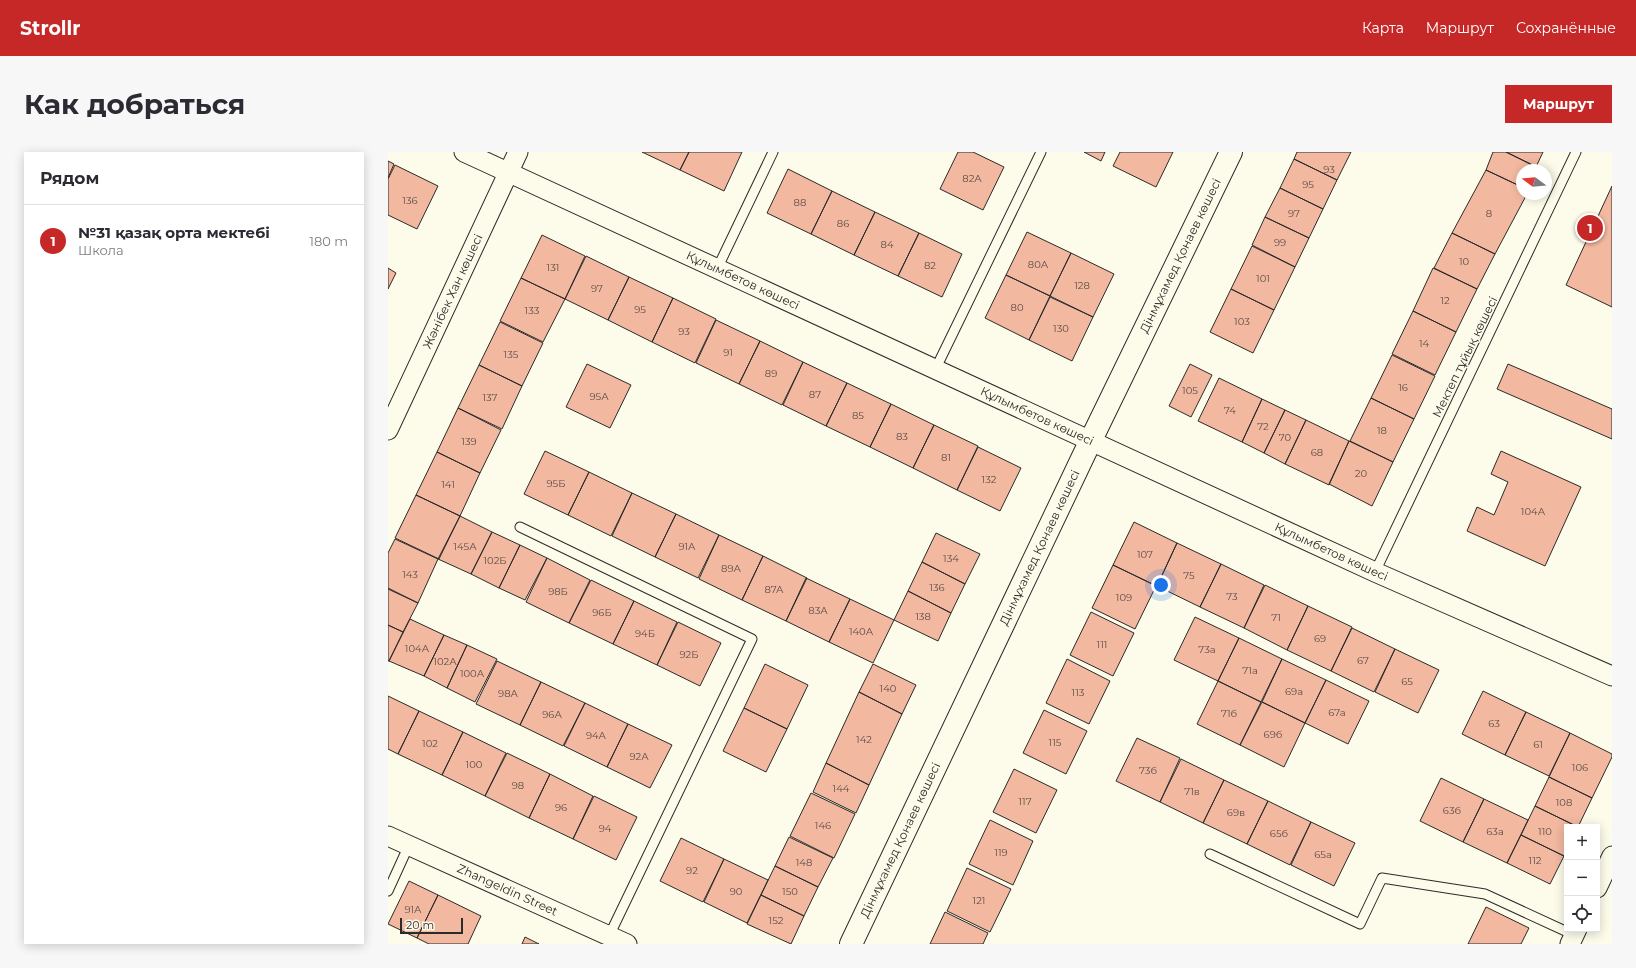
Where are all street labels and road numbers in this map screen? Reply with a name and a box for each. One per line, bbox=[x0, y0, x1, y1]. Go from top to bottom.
street label: Дінмұхамед Қонаев көшесі bbox=[1136, 176, 1224, 335]
street label: Жәнібек Хан көшесі bbox=[419, 231, 486, 351]
street label: Құлымбетов көшесі bbox=[684, 247, 802, 313]
street label: Мектеп тұйық көшесі bbox=[1429, 294, 1500, 420]
street label: Құлымбетов көшесі bbox=[978, 383, 1096, 448]
street label: Дінмұхамед Қонаев көшесі bbox=[996, 467, 1083, 627]
street label: Құлымбетов көшесі bbox=[1272, 519, 1391, 584]
street label: Дінмұхамед Қонаев көшесі bbox=[857, 760, 943, 920]
street label: Zhangeldin Street bbox=[455, 860, 560, 919]

